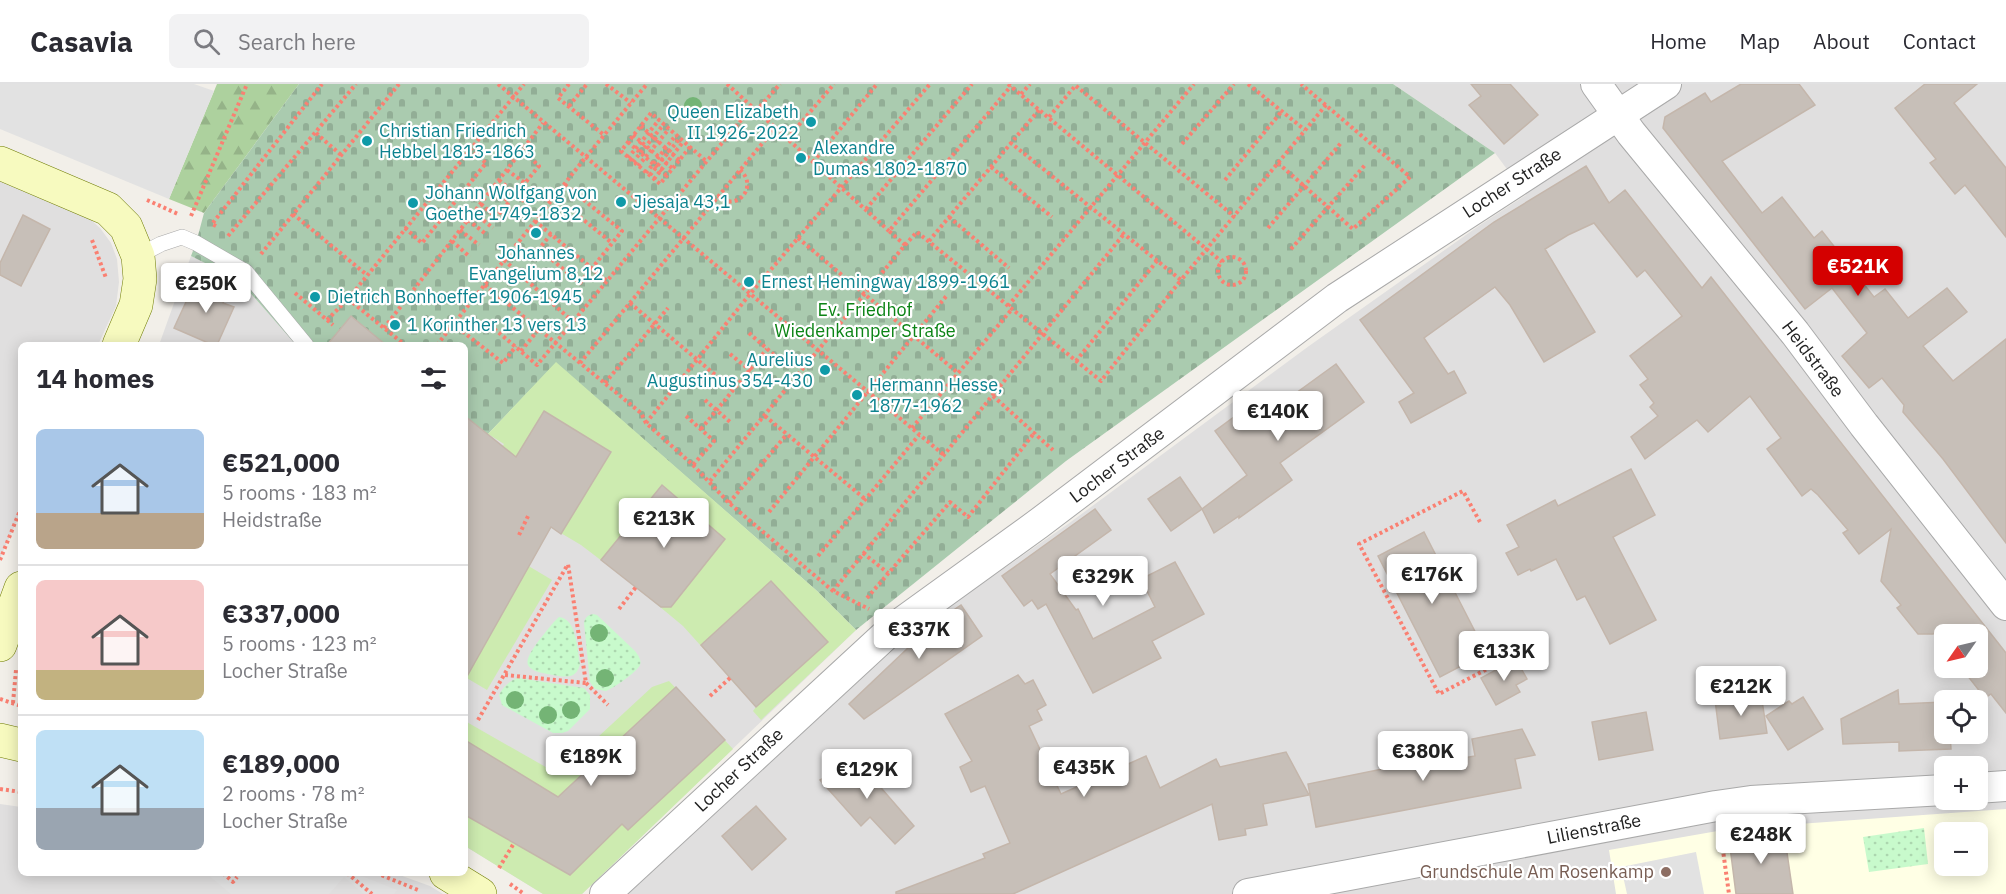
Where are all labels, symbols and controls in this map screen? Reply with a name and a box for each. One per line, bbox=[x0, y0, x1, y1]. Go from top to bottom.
search box bbox=[169, 14, 589, 68]
text: Casavia bbox=[30, 23, 133, 60]
icon: search bbox=[190, 25, 223, 58]
text: Search here bbox=[238, 27, 356, 56]
text: Home bbox=[1650, 27, 1707, 55]
text: Map bbox=[1740, 27, 1780, 55]
text: About bbox=[1813, 27, 1870, 55]
text: Contact bbox=[1903, 27, 1976, 55]
place label: Queen Elizabeth II 1926-2022 bbox=[667, 100, 799, 144]
marker: Queen Elizabeth II 1926-2022 bbox=[804, 115, 818, 129]
place label: Christian Friedrich Hebbel 1813-1863 bbox=[379, 119, 535, 163]
marker: Christian Friedrich Hebbel 1813-1863 bbox=[360, 134, 374, 148]
place label: Alexandre Dumas 1802-1870 bbox=[813, 136, 967, 180]
street label: Locher Straße bbox=[1458, 142, 1566, 223]
marker: Alexandre Dumas 1802-1870 bbox=[794, 151, 808, 165]
place label: Johann Wolfgang von Goethe 1749-1832 bbox=[425, 181, 597, 225]
place label: Jjesaja 43,1 bbox=[633, 190, 731, 213]
marker: Jjesaja 43,1 bbox=[614, 195, 628, 209]
marker: Johann Wolfgang von Goethe 1749-1832 bbox=[406, 196, 420, 210]
marker: Johannes Evangelium 8,12 bbox=[529, 226, 543, 240]
place label: Johannes Evangelium 8,12 bbox=[468, 241, 604, 285]
pin: €521K bbox=[1816, 246, 1900, 297]
text: €521K bbox=[1827, 252, 1889, 279]
pin: €250K bbox=[164, 263, 248, 314]
text: €250K bbox=[175, 269, 237, 296]
place label: Ernest Hemingway 1899-1961 bbox=[761, 270, 1010, 293]
marker: Ernest Hemingway 1899-1961 bbox=[742, 275, 756, 289]
place label: Dietrich Bonhoeffer 1906-1945 bbox=[327, 285, 583, 308]
marker: Dietrich Bonhoeffer 1906-1945 bbox=[308, 290, 322, 304]
park label: Ev. Friedhof Wiedenkamper Straße bbox=[774, 298, 956, 342]
place label: 1 Korinther 13 vers 13 bbox=[407, 313, 587, 336]
street label: Heidstraße bbox=[1777, 316, 1850, 402]
marker: 1 Korinther 13 vers 13 bbox=[388, 318, 402, 332]
place label: Aurelius Augustinus 354-430 bbox=[647, 348, 813, 392]
text: 14 homes bbox=[36, 361, 154, 395]
icon: filters bbox=[417, 362, 450, 395]
marker: Aurelius Augustinus 354-430 bbox=[818, 363, 832, 377]
place label: Hermann Hesse, 1877-1962 bbox=[869, 373, 1003, 417]
marker: Hermann Hesse, 1877-1962 bbox=[850, 388, 864, 402]
pin: €140K bbox=[1236, 391, 1320, 442]
text: €140K bbox=[1247, 397, 1309, 424]
street label: Locher Straße bbox=[1065, 421, 1169, 508]
text: €521,000 bbox=[222, 445, 340, 479]
icon: home bbox=[84, 453, 156, 525]
text: 5 rooms · 183 m² bbox=[222, 479, 377, 506]
pin: €213K bbox=[622, 498, 706, 549]
text: €213K bbox=[633, 504, 695, 531]
text: Heidstraße bbox=[222, 506, 322, 533]
pin: €176K bbox=[1390, 554, 1474, 605]
pin: €329K bbox=[1061, 556, 1145, 607]
text: €176K bbox=[1401, 560, 1463, 587]
text: €329K bbox=[1072, 562, 1134, 589]
text: €337,000 bbox=[222, 596, 340, 630]
icon: home bbox=[84, 604, 156, 676]
pin: €337K bbox=[877, 609, 961, 660]
text: €337K bbox=[888, 615, 950, 642]
north arrow bbox=[1934, 624, 1988, 678]
map controls bbox=[1934, 624, 1988, 876]
text: 5 rooms · 123 m² bbox=[222, 630, 377, 657]
pin: €133K bbox=[1462, 631, 1546, 682]
text: €133K bbox=[1473, 637, 1535, 664]
text: Locher Straße bbox=[222, 657, 348, 684]
pin: €212K bbox=[1699, 666, 1783, 717]
text: €212K bbox=[1710, 672, 1772, 699]
button: locate bbox=[1934, 690, 1988, 744]
street label: Locher Straße bbox=[689, 723, 788, 817]
pin: €380K bbox=[1381, 731, 1465, 782]
pin: €189K bbox=[549, 736, 633, 787]
text: €380K bbox=[1392, 737, 1454, 764]
text: €189K bbox=[560, 742, 622, 769]
text: €189,000 bbox=[222, 746, 340, 780]
pin: €435K bbox=[1042, 747, 1126, 798]
pin: €129K bbox=[825, 749, 909, 800]
text: €435K bbox=[1053, 753, 1115, 780]
icon: home bbox=[84, 754, 156, 826]
text: €129K bbox=[836, 755, 898, 782]
button: + bbox=[1934, 756, 1988, 810]
text: 2 rooms · 78 m² bbox=[222, 780, 365, 807]
text: Locher Straße bbox=[222, 807, 348, 834]
street label: Lilienstraße bbox=[1545, 808, 1643, 849]
pin: €248K bbox=[1719, 814, 1803, 865]
text: €248K bbox=[1730, 820, 1792, 847]
button: − bbox=[1934, 822, 1988, 876]
place label: Grundschule Am Rosenkamp bbox=[1420, 860, 1654, 883]
marker: Grundschule Am Rosenkamp bbox=[1659, 865, 1673, 879]

